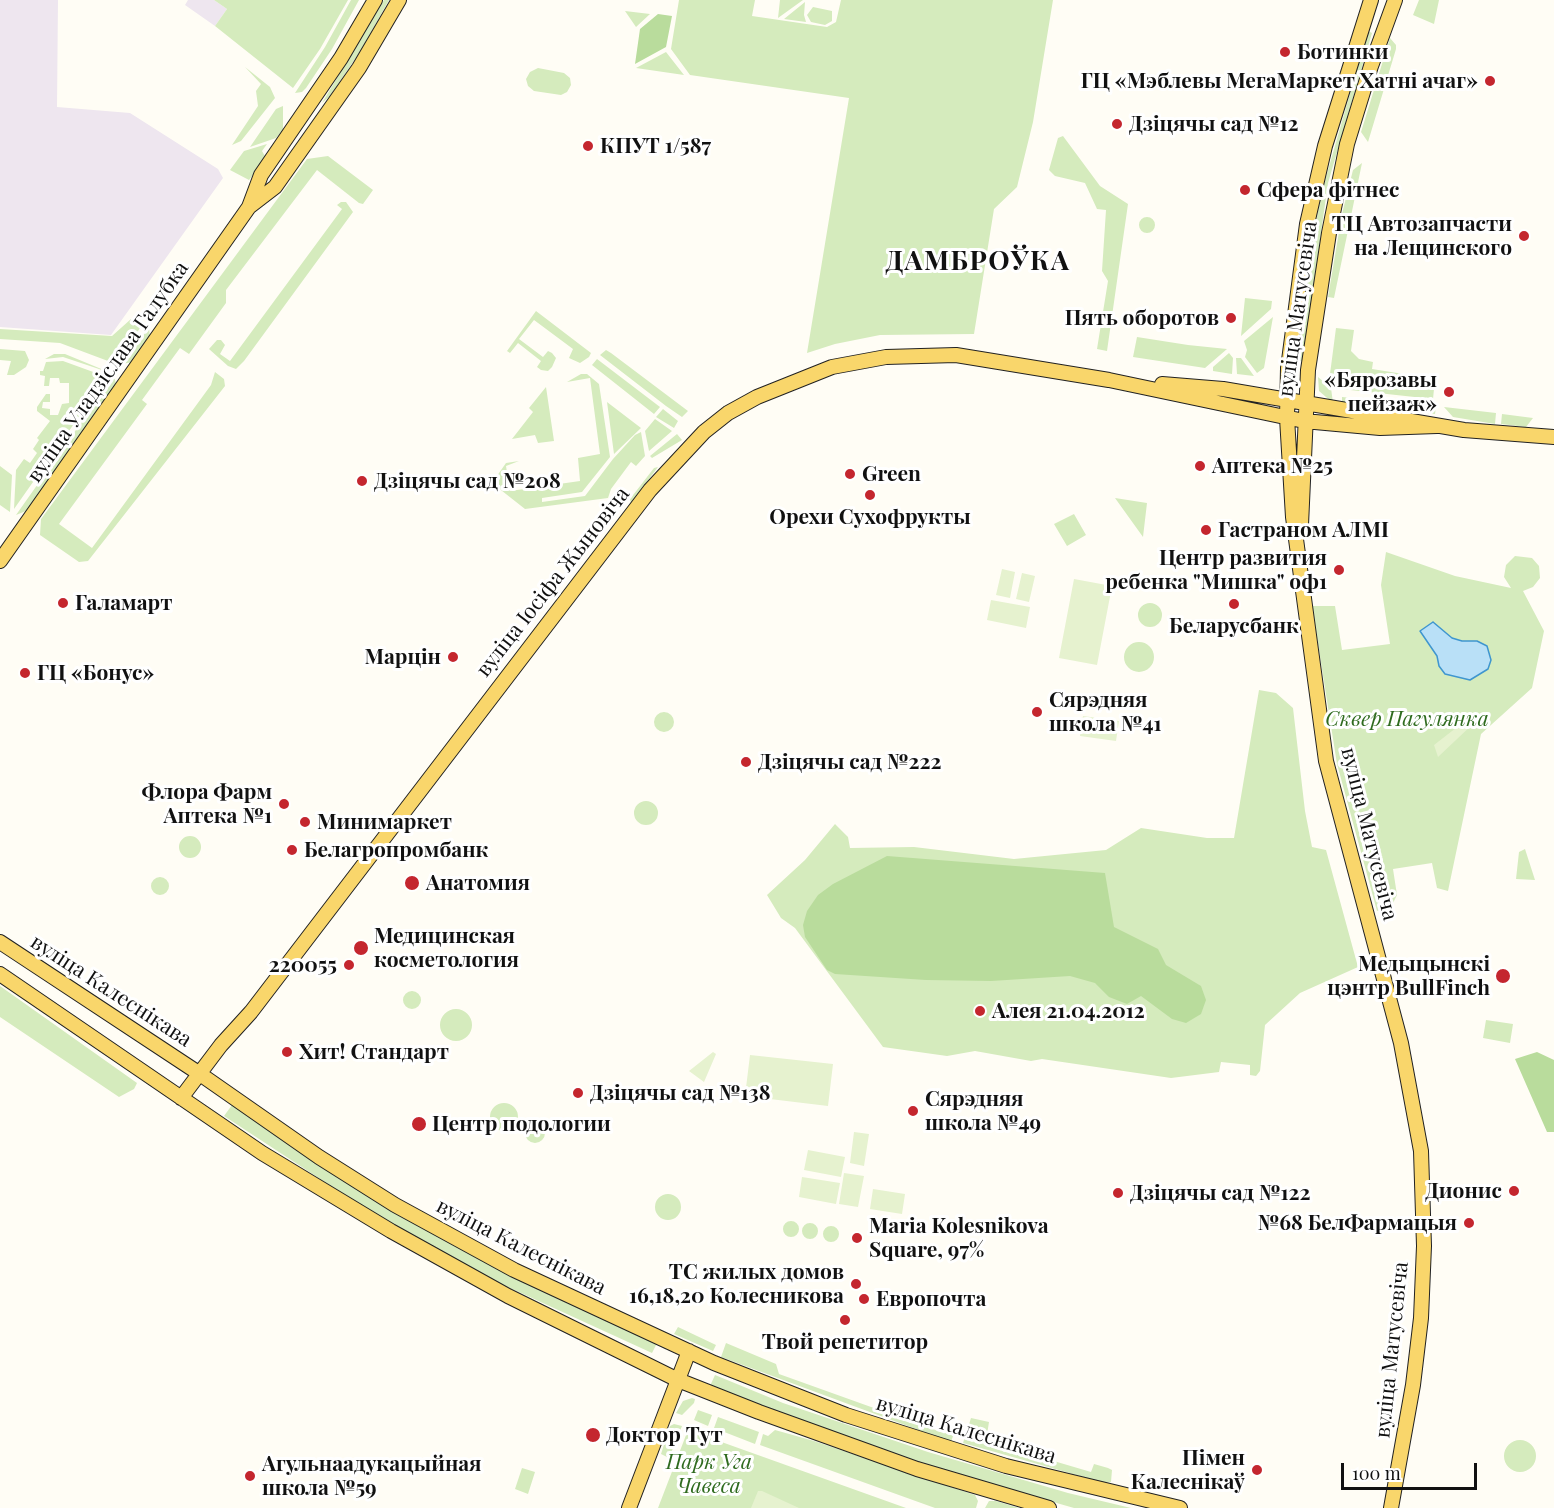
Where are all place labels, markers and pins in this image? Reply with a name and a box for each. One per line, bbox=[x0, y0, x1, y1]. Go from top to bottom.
place label: Ботинки bbox=[1297, 39, 1388, 65]
marker: Ботинки bbox=[1278, 45, 1292, 59]
place label: ГЦ «Мэблевы МегаМаркет Хатні ачаг» bbox=[1081, 68, 1478, 94]
marker: ГЦ «Мэблевы МегаМаркет Хатні ачаг» bbox=[1483, 74, 1497, 88]
place label: Дзіцячы сад №12 bbox=[1129, 111, 1299, 137]
marker: Дзіцячы сад №12 bbox=[1110, 117, 1124, 131]
place label: КПУТ 1/587 bbox=[600, 133, 711, 159]
marker: КПУТ 1/587 bbox=[581, 139, 595, 153]
place label: Сфера фітнес bbox=[1257, 177, 1399, 203]
marker: Сфера фітнес bbox=[1238, 183, 1252, 197]
place label: ТЦ Автозапчасти на Лещинского bbox=[1332, 211, 1512, 261]
marker: ТЦ Автозапчасти на Лещинского bbox=[1517, 229, 1531, 243]
place label: Пять оборотов bbox=[1065, 305, 1219, 331]
marker: Пять оборотов bbox=[1224, 311, 1238, 325]
place label: «Бярозавы пейзаж» bbox=[1324, 367, 1437, 417]
marker: «Бярозавы пейзаж» bbox=[1442, 385, 1456, 399]
place label: Аптека №25 bbox=[1212, 453, 1333, 479]
marker: Аптека №25 bbox=[1193, 459, 1207, 473]
place label: Green bbox=[862, 461, 921, 487]
marker: Green bbox=[843, 467, 857, 481]
place label: Дзіцячы сад №208 bbox=[374, 468, 561, 494]
marker: Дзіцячы сад №208 bbox=[355, 474, 369, 488]
marker: Орехи Сухофрукты bbox=[863, 488, 877, 502]
place label: Орехи Сухофрукты bbox=[769, 504, 971, 530]
place label: Гастраном АЛМІ bbox=[1218, 517, 1389, 543]
marker: Гастраном АЛМІ bbox=[1199, 523, 1213, 537]
place label: Центр развития ребенка "Мишка" оф1 bbox=[1105, 545, 1327, 595]
marker: Центр развития ребенка "Мишка" оф1 bbox=[1332, 563, 1346, 577]
place label: Галамарт bbox=[75, 590, 172, 616]
marker: Галамарт bbox=[56, 596, 70, 610]
marker: Беларусбанк bbox=[1227, 597, 1241, 611]
place label: Беларусбанк bbox=[1169, 613, 1299, 639]
place label: Марцін bbox=[365, 644, 441, 670]
marker: Марцін bbox=[446, 650, 460, 664]
place label: ГЦ «Бонус» bbox=[37, 660, 154, 686]
marker: ГЦ «Бонус» bbox=[18, 666, 32, 680]
place label: Сярэдняя школа №41 bbox=[1049, 687, 1162, 737]
marker: Сярэдняя школа №41 bbox=[1030, 705, 1044, 719]
place label: Дзіцячы сад №222 bbox=[758, 749, 941, 775]
marker: Дзіцячы сад №222 bbox=[739, 755, 753, 769]
place label: Флора Фарм Аптека №1 bbox=[142, 779, 272, 829]
marker: Флора Фарм Аптека №1 bbox=[277, 797, 291, 811]
place label: Минимаркет bbox=[317, 809, 452, 835]
marker: Минимаркет bbox=[298, 815, 312, 829]
place label: Белагропромбанк bbox=[304, 837, 488, 863]
marker: Белагропромбанк bbox=[285, 843, 299, 857]
place label: Анатомия bbox=[426, 870, 530, 896]
marker: Анатомия bbox=[403, 874, 421, 892]
place label: Медицинская косметология bbox=[374, 923, 519, 973]
marker: Медицинская косметология bbox=[352, 939, 370, 957]
place label: Медыцынскі цэнтр BullFinch bbox=[1327, 951, 1490, 1001]
place label: 220055 bbox=[269, 952, 337, 978]
marker: 220055 bbox=[342, 958, 356, 972]
marker: Медыцынскі цэнтр BullFinch bbox=[1494, 967, 1512, 985]
place label: Алея 21.04.2012 bbox=[992, 998, 1145, 1024]
marker: Алея 21.04.2012 bbox=[973, 1004, 987, 1018]
place label: Хит! Стандарт bbox=[299, 1039, 449, 1065]
marker: Хит! Стандарт bbox=[280, 1045, 294, 1059]
place label: Дзіцячы сад №138 bbox=[590, 1080, 770, 1106]
marker: Дзіцячы сад №138 bbox=[571, 1086, 585, 1100]
place label: Сярэдняя школа №49 bbox=[925, 1086, 1041, 1136]
marker: Сярэдняя школа №49 bbox=[906, 1104, 920, 1118]
place label: Центр подологии bbox=[432, 1111, 611, 1137]
marker: Центр подологии bbox=[410, 1115, 428, 1133]
place label: Дионис bbox=[1425, 1178, 1502, 1204]
place label: Дзіцячы сад №122 bbox=[1130, 1180, 1311, 1206]
marker: Дионис bbox=[1507, 1184, 1521, 1198]
marker: Дзіцячы сад №122 bbox=[1111, 1186, 1125, 1200]
place label: №68 БелФармацыя bbox=[1258, 1210, 1457, 1236]
place label: Maria Kolesnikova Square, 97% bbox=[869, 1213, 1049, 1263]
marker: №68 БелФармацыя bbox=[1462, 1216, 1476, 1230]
marker: Maria Kolesnikova Square, 97% bbox=[850, 1231, 864, 1245]
place label: ТС жилых домов 16,18,20 Колесникова bbox=[629, 1259, 844, 1309]
marker: ТС жилых домов 16,18,20 Колесникова bbox=[849, 1277, 863, 1291]
place label: Европочта bbox=[876, 1286, 986, 1312]
marker: Европочта bbox=[857, 1292, 871, 1306]
marker: Твой репетитор bbox=[838, 1313, 852, 1327]
place label: Твой репетитор bbox=[762, 1329, 928, 1355]
place label: Доктор Тут bbox=[606, 1422, 723, 1448]
marker: Доктор Тут bbox=[584, 1426, 602, 1444]
place label: Пімен Калеснікаў bbox=[1131, 1445, 1245, 1495]
place label: Агульнаадукацыйная школа №59 bbox=[262, 1451, 481, 1501]
marker: Пімен Калеснікаў bbox=[1250, 1463, 1264, 1477]
marker: Агульнаадукацыйная школа №59 bbox=[243, 1469, 257, 1483]

